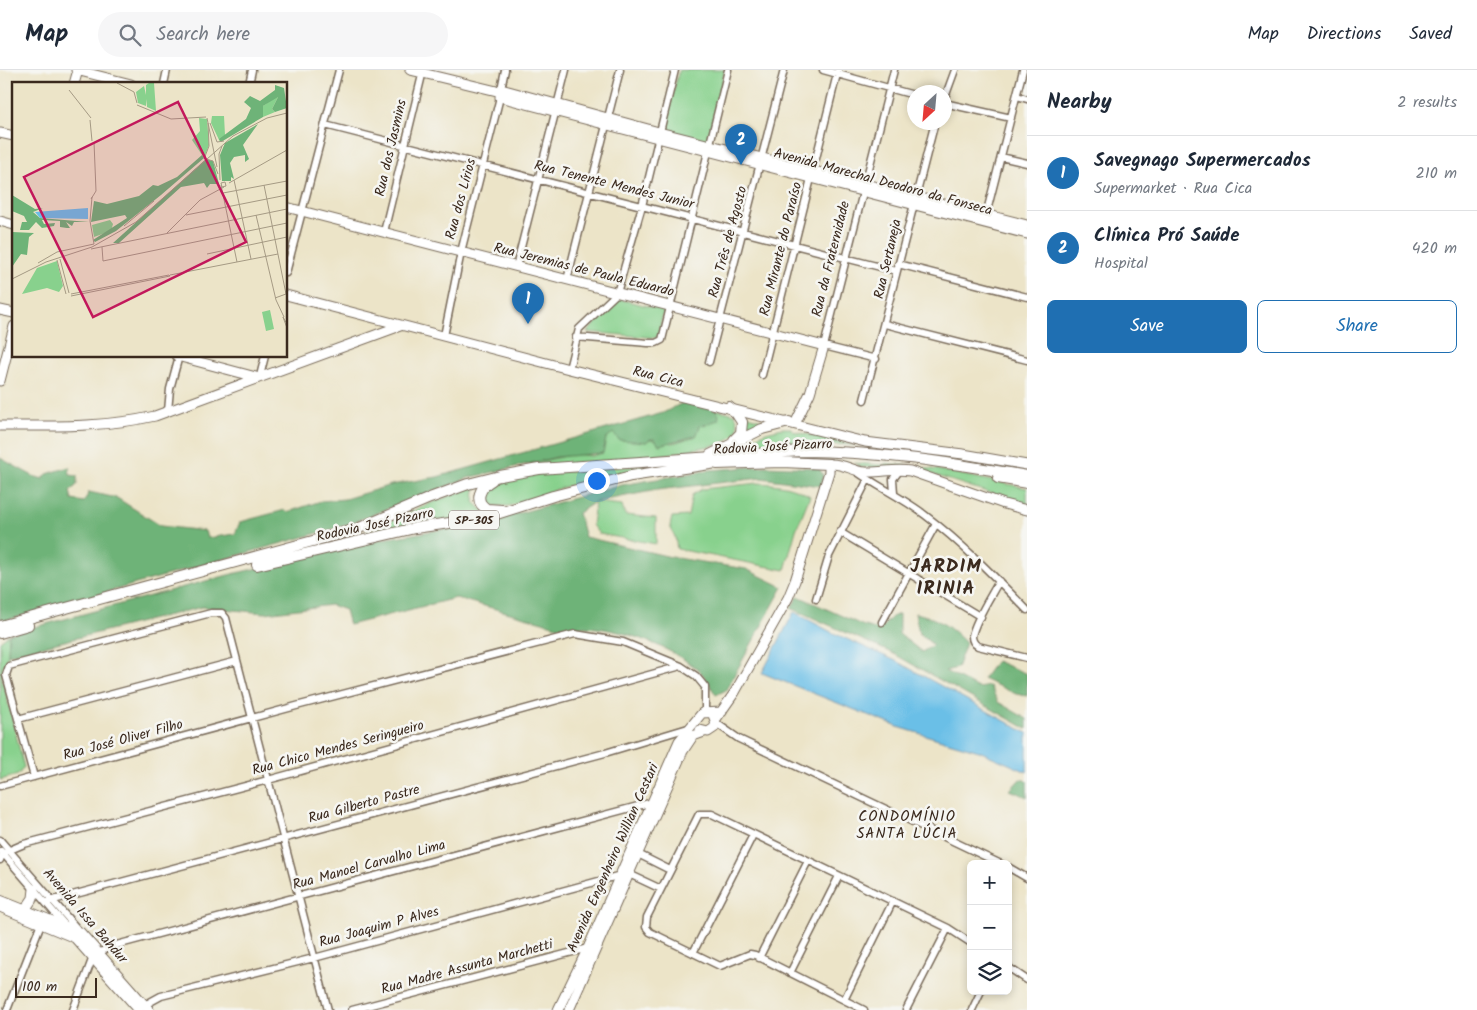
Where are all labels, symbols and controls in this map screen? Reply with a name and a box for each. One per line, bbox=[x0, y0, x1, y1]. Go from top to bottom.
search box bbox=[98, 12, 448, 57]
text: Map bbox=[25, 15, 68, 54]
text: Search here bbox=[156, 20, 250, 50]
text: Map bbox=[1247, 20, 1279, 49]
text: Directions bbox=[1307, 20, 1381, 49]
text: Saved bbox=[1409, 20, 1452, 49]
icon: search bbox=[116, 21, 144, 49]
inset map bbox=[12, 82, 288, 358]
north arrow bbox=[907, 85, 952, 130]
text: Nearby bbox=[1047, 86, 1112, 119]
text: 2 results bbox=[1397, 90, 1457, 115]
street label: Rua dos Jasmins bbox=[369, 97, 413, 199]
pin: 2 bbox=[725, 124, 757, 165]
street label: Avenida Marechal Deodoro da Fonseca bbox=[771, 142, 995, 222]
text: Savegnago Supermercados bbox=[1094, 146, 1311, 176]
street label: Rua Tenente Mendes Junior bbox=[532, 154, 698, 216]
street label: Rua dos Lírios bbox=[440, 156, 482, 242]
text: 1 bbox=[1061, 161, 1065, 186]
text: 210 m bbox=[1416, 161, 1457, 186]
text: Supermarket · Rua Cica bbox=[1094, 176, 1252, 201]
street label: Rua Mirante do Paraíso bbox=[754, 180, 808, 318]
street label: Rua Três de Agosto bbox=[702, 184, 754, 300]
street label: Rua da Fraternidade bbox=[806, 198, 856, 319]
street label: Rua Sertaneja bbox=[868, 217, 908, 301]
text: Clínica Pró Saúde bbox=[1094, 221, 1239, 251]
text: 2 bbox=[1058, 236, 1068, 261]
text: 420 m bbox=[1412, 236, 1457, 261]
street label: Rua Jeremias de Paula Eduardo bbox=[491, 237, 677, 303]
text: Hospital bbox=[1094, 251, 1148, 276]
pin: 1 bbox=[512, 283, 544, 324]
button: Save bbox=[1047, 300, 1247, 353]
button: Share bbox=[1257, 300, 1457, 353]
street label: Rua Cica bbox=[630, 360, 686, 394]
street label: Rodovia José Pizarro bbox=[713, 433, 833, 461]
your location bbox=[584, 468, 610, 494]
street label: Rodovia José Pizarro bbox=[314, 502, 436, 548]
road number: SP-305 bbox=[449, 510, 499, 530]
district label: JARDIM IRINIA bbox=[910, 552, 982, 604]
street label: Rua José Oliver Filho bbox=[61, 713, 185, 767]
street label: Rua Chico Mendes Seringueiro bbox=[250, 714, 426, 782]
street label: Avenida Engenheiro Willian Cestari bbox=[561, 759, 665, 956]
street label: Rua Gilberto Pastre bbox=[306, 778, 423, 829]
district label: CONDOMÍNIO SANTA LÚCIA bbox=[856, 805, 958, 846]
street label: Rua Manoel Carvalho Lima bbox=[290, 834, 448, 896]
map controls bbox=[967, 860, 1012, 995]
button: + bbox=[967, 860, 1012, 905]
street label: Avenida Issa Bahdur bbox=[37, 863, 134, 970]
street label: Rua Joaquim P Alves bbox=[317, 900, 441, 954]
button: − bbox=[967, 905, 1012, 950]
street label: Rua Madre Assunta Marchetti bbox=[379, 933, 556, 1001]
button: layers bbox=[967, 950, 1012, 995]
scale bar bbox=[15, 975, 98, 998]
text: 100 m bbox=[22, 976, 57, 998]

